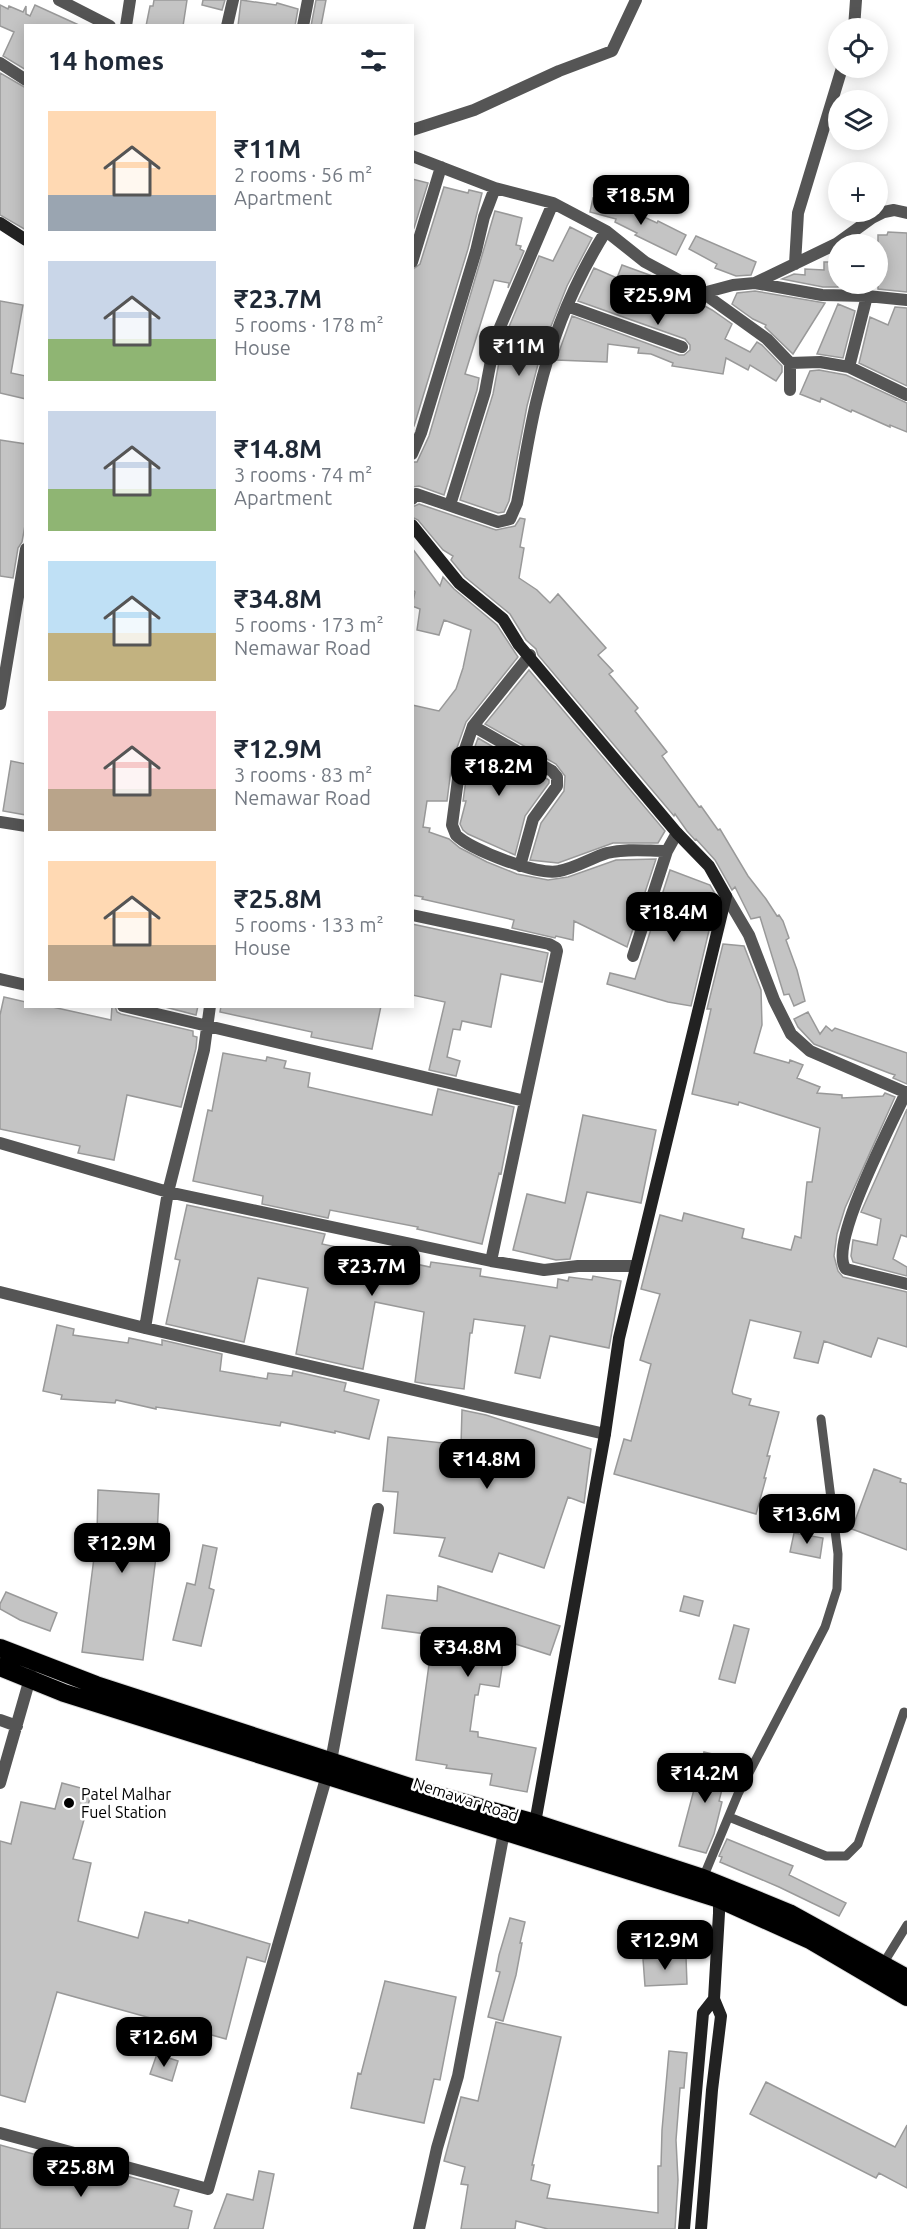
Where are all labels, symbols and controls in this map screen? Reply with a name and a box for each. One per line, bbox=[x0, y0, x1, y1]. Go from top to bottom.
map controls bbox=[828, 18, 888, 294]
button: locate bbox=[828, 18, 888, 78]
icon: filters bbox=[357, 44, 390, 77]
text: 14 homes bbox=[48, 46, 164, 75]
button: layers bbox=[828, 90, 888, 150]
text: ₹11M bbox=[234, 134, 301, 163]
icon: home bbox=[96, 135, 168, 207]
button: + bbox=[828, 162, 888, 222]
text: 2 rooms · 56 m² bbox=[234, 163, 372, 186]
pin: ₹18.5M bbox=[592, 175, 690, 226]
text: ₹18.5M bbox=[607, 183, 675, 206]
text: Apartment bbox=[234, 186, 332, 209]
button: − bbox=[828, 234, 888, 294]
pin: ₹25.9M bbox=[609, 275, 707, 326]
text: ₹25.9M bbox=[624, 283, 692, 306]
text: ₹23.7M bbox=[234, 284, 322, 313]
icon: home bbox=[96, 285, 168, 357]
text: 5 rooms · 178 m² bbox=[234, 313, 384, 336]
pin: ₹11M bbox=[483, 326, 555, 377]
text: ₹11M bbox=[493, 334, 545, 357]
text: House bbox=[234, 336, 291, 359]
text: ₹14.8M bbox=[234, 434, 322, 463]
icon: home bbox=[96, 435, 168, 507]
text: 3 rooms · 74 m² bbox=[234, 463, 372, 486]
text: Apartment bbox=[234, 486, 332, 509]
text: ₹34.8M bbox=[234, 584, 322, 613]
icon: home bbox=[96, 585, 168, 657]
text: 5 rooms · 173 m² bbox=[234, 613, 384, 636]
text: Nemawar Road bbox=[234, 636, 371, 659]
text: ₹12.9M bbox=[234, 734, 322, 763]
icon: home bbox=[96, 735, 168, 807]
pin: ₹18.2M bbox=[450, 746, 548, 797]
text: ₹18.2M bbox=[465, 754, 533, 777]
text: 3 rooms · 83 m² bbox=[234, 763, 372, 786]
text: Nemawar Road bbox=[234, 786, 371, 809]
text: ₹25.8M bbox=[234, 884, 322, 913]
icon: home bbox=[96, 885, 168, 957]
pin: ₹18.4M bbox=[625, 892, 723, 943]
text: ₹18.4M bbox=[640, 900, 708, 923]
text: 5 rooms · 133 m² bbox=[234, 913, 384, 936]
text: House bbox=[234, 936, 291, 959]
pin: ₹23.7M bbox=[323, 1246, 421, 1297]
text: ₹23.7M bbox=[338, 1254, 406, 1277]
pin: ₹14.8M bbox=[438, 1439, 536, 1490]
text: ₹14.8M bbox=[453, 1447, 521, 1470]
pin: ₹13.6M bbox=[758, 1494, 856, 1545]
text: ₹13.6M bbox=[773, 1502, 841, 1525]
pin: ₹12.9M bbox=[73, 1523, 171, 1574]
text: ₹12.9M bbox=[88, 1531, 156, 1554]
pin: ₹34.8M bbox=[419, 1627, 517, 1678]
text: ₹34.8M bbox=[434, 1635, 502, 1658]
pin: ₹14.2M bbox=[656, 1753, 754, 1804]
text: ₹14.2M bbox=[671, 1761, 739, 1784]
street label: Nemawar Road bbox=[411, 1774, 521, 1824]
place label: Patel Malhar Fuel Station bbox=[81, 1785, 171, 1821]
marker: Patel Malhar Fuel Station bbox=[62, 1796, 76, 1810]
pin: ₹12.9M bbox=[616, 1920, 714, 1971]
text: ₹12.9M bbox=[631, 1928, 699, 1951]
pin: ₹12.6M bbox=[115, 2017, 213, 2068]
text: ₹12.6M bbox=[130, 2025, 198, 2048]
pin: ₹25.8M bbox=[32, 2147, 130, 2198]
text: ₹25.8M bbox=[47, 2155, 115, 2178]

